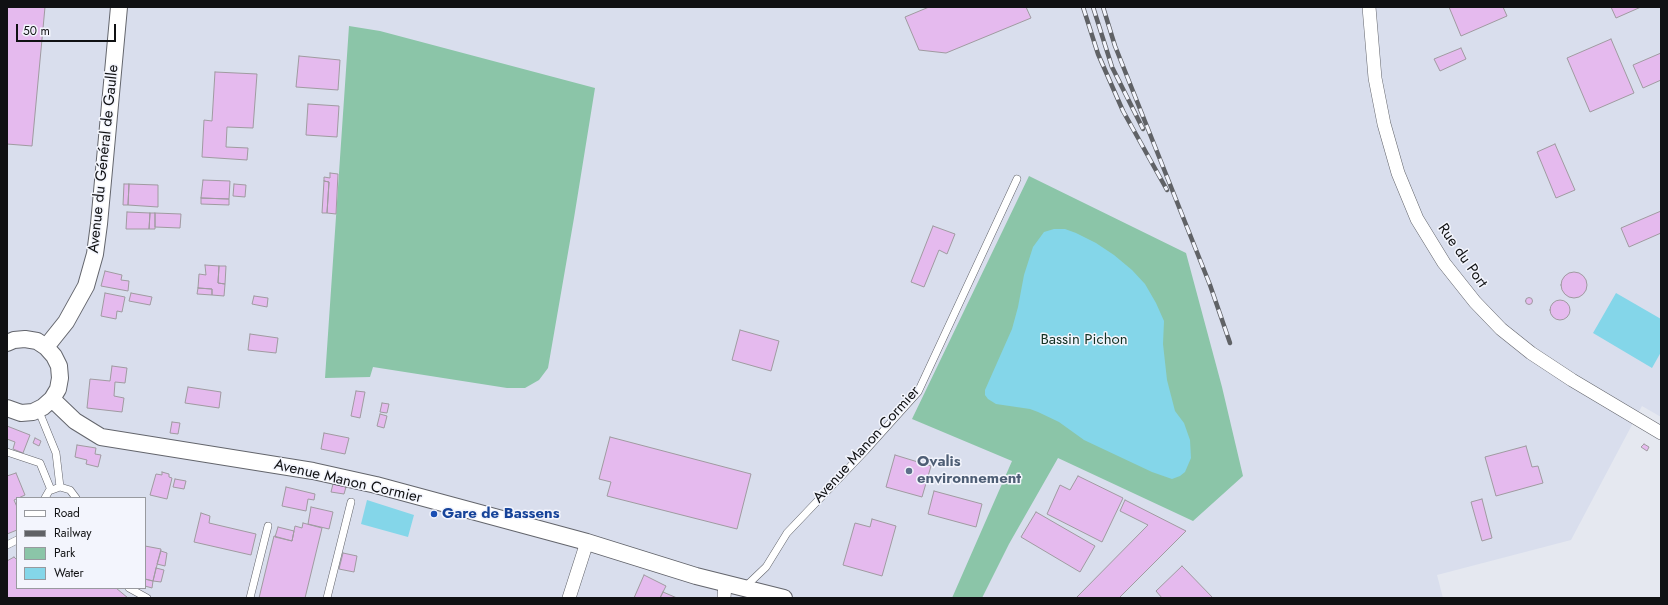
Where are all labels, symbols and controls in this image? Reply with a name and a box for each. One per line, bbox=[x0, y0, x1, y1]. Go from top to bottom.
scale bar bbox=[18, 16, 118, 42]
text: 50 m bbox=[23, 22, 50, 40]
street label: Avenue du Général de Gaulle bbox=[85, 64, 123, 254]
street label: Rue du Port bbox=[1433, 220, 1491, 292]
park label: Bassin Pichon bbox=[1040, 331, 1128, 349]
street label: Avenue Manon Cormier bbox=[810, 383, 924, 507]
place label: Ovalis environnement bbox=[917, 453, 1021, 488]
street label: Avenue Manon Cormier bbox=[272, 456, 424, 508]
marker: Ovalis environnement bbox=[904, 466, 914, 476]
legend bbox=[16, 497, 146, 589]
text: Road bbox=[54, 504, 80, 522]
place label: Gare de Bassens bbox=[442, 505, 559, 523]
marker: Gare de Bassens bbox=[429, 509, 439, 519]
text: Railway bbox=[54, 524, 92, 542]
text: Park bbox=[54, 544, 75, 562]
text: Water bbox=[54, 564, 84, 582]

